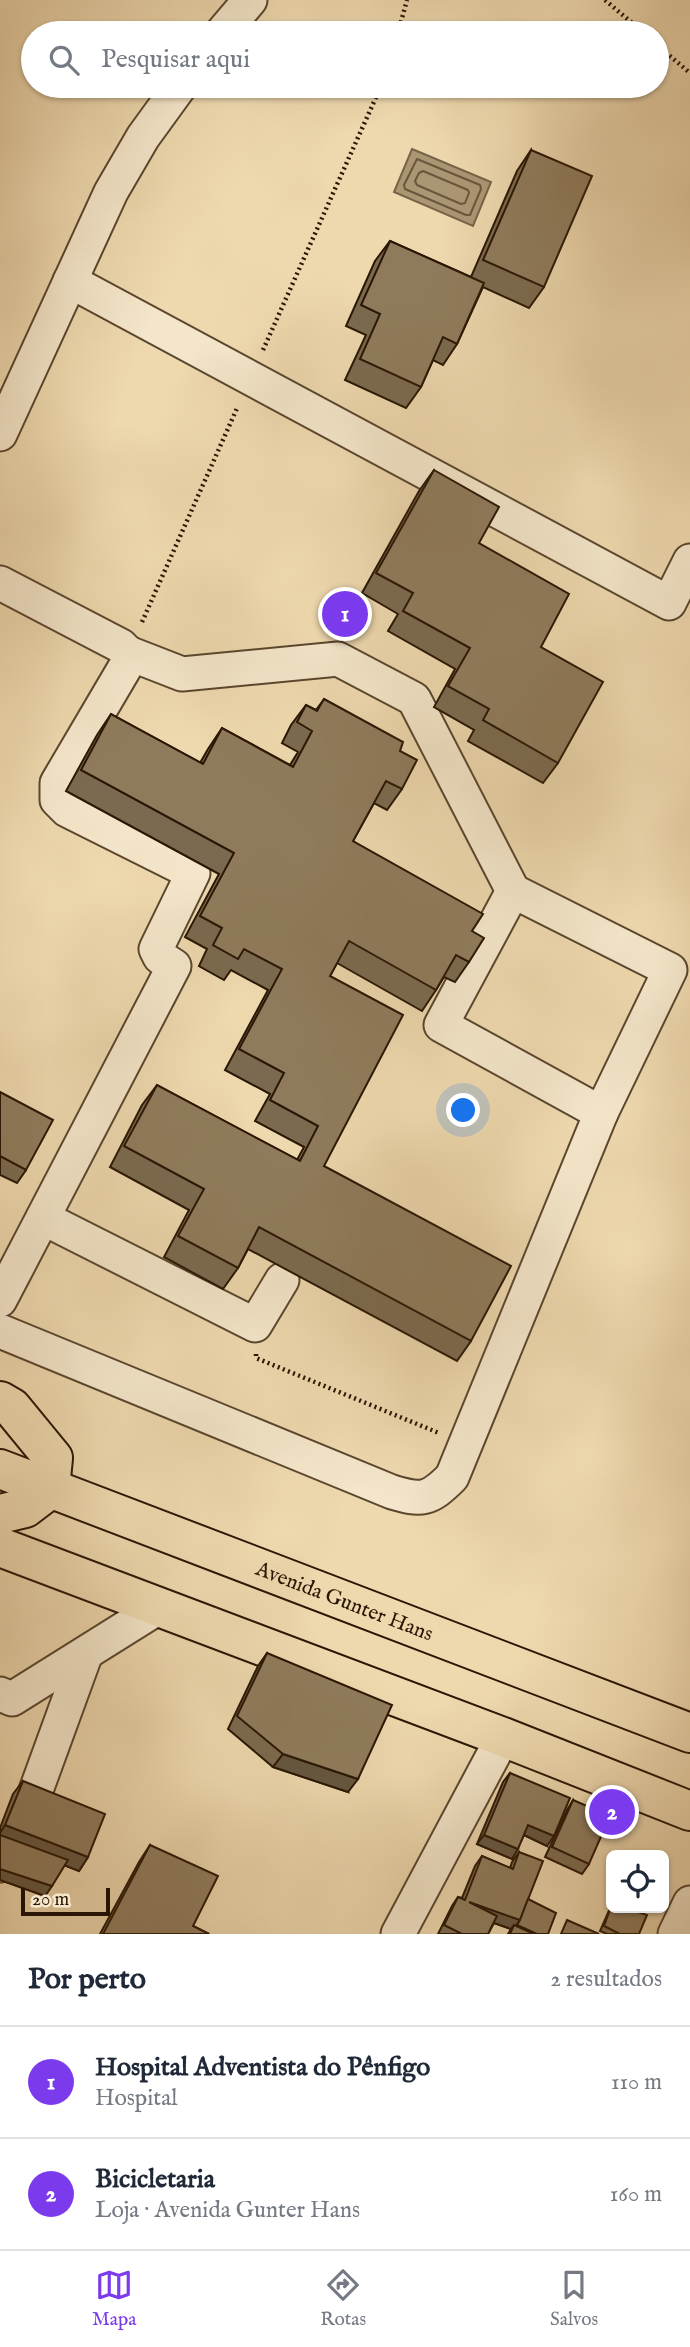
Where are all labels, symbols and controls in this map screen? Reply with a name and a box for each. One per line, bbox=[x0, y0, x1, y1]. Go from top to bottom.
search box bbox=[21, 21, 669, 98]
icon: search bbox=[45, 41, 83, 79]
text: Pesquisar aqui bbox=[101, 43, 250, 76]
pin: 1 bbox=[322, 588, 368, 640]
your location bbox=[446, 1093, 480, 1127]
street label: Avenida Gunter Hans bbox=[251, 1556, 437, 1648]
pin: 2 bbox=[589, 1786, 635, 1838]
map controls bbox=[606, 1850, 669, 1913]
button: locate bbox=[606, 1850, 669, 1913]
scale bar bbox=[21, 1885, 110, 1917]
text: 20 m bbox=[32, 1888, 69, 1912]
text: Por perto bbox=[28, 1961, 146, 1999]
text: 2 resultados bbox=[550, 1965, 662, 1994]
text: Hospital Adventista do Pênfigo bbox=[95, 2051, 430, 2084]
text: 1 bbox=[47, 2068, 55, 2097]
text: 110 m bbox=[611, 2068, 662, 2097]
text: Hospital bbox=[95, 2084, 177, 2113]
text: Bicicletaria bbox=[95, 2163, 215, 2196]
text: 2 bbox=[46, 2180, 56, 2209]
text: 160 m bbox=[610, 2180, 662, 2209]
text: Loja · Avenida Gunter Hans bbox=[95, 2196, 360, 2225]
tab: Mapa bbox=[92, 2266, 136, 2332]
tab: Rotas bbox=[320, 2266, 366, 2332]
tab: Salvos bbox=[550, 2266, 598, 2332]

